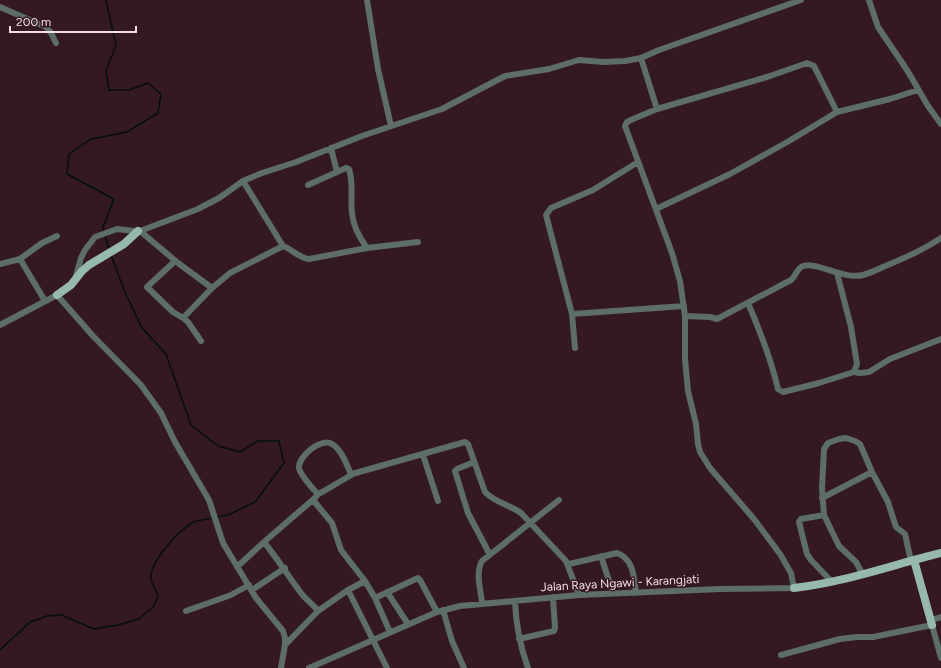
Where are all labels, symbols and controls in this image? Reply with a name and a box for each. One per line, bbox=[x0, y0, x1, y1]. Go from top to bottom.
scale bar bbox=[10, 8, 136, 34]
text: 200 m bbox=[16, 15, 51, 29]
street label: Jalan Raya Ngawi - Karangjati bbox=[540, 572, 700, 594]

